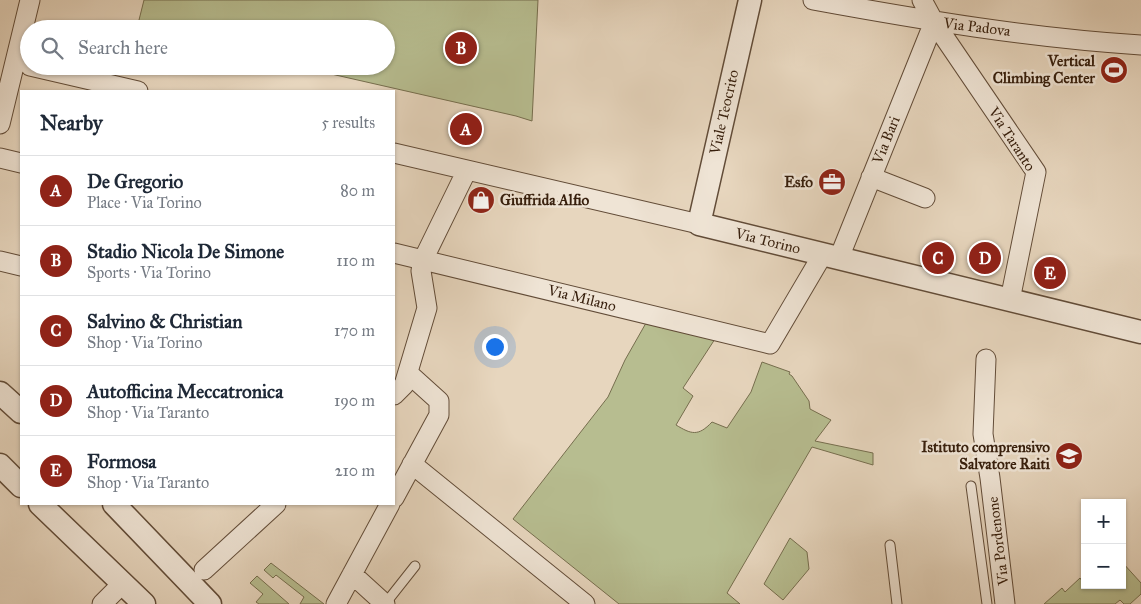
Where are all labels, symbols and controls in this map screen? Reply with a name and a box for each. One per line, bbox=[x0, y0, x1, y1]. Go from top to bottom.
street label: Via Padova bbox=[941, 14, 1012, 40]
search box bbox=[20, 20, 395, 75]
pin: B bbox=[445, 29, 477, 67]
icon: search bbox=[38, 34, 66, 62]
text: Search here bbox=[78, 36, 168, 59]
place label: Vertical Climbing Center bbox=[993, 52, 1096, 88]
sports icon: Vertical Climbing Center bbox=[1099, 55, 1129, 85]
street label: Viale Teocrito bbox=[705, 68, 743, 157]
street label: Via Taranto bbox=[984, 103, 1040, 175]
text: Nearby bbox=[40, 110, 103, 136]
pin: A bbox=[450, 110, 482, 148]
text: 5 results bbox=[321, 113, 375, 132]
street label: Via Bari bbox=[868, 113, 904, 168]
office icon: Esfo bbox=[817, 167, 847, 197]
text: De Gregorio bbox=[87, 170, 183, 193]
place label: Esfo bbox=[784, 173, 813, 191]
text: A bbox=[51, 181, 61, 200]
text: 80 m bbox=[340, 181, 375, 200]
shop icon: Giuffrida Alfio bbox=[466, 185, 496, 215]
place label: Giuffrida Alfio bbox=[500, 191, 590, 209]
text: Place · Via Torino bbox=[87, 193, 202, 212]
street label: Via Torino bbox=[733, 224, 803, 258]
pin: C bbox=[922, 239, 954, 277]
pin: D bbox=[969, 239, 1001, 277]
text: Stadio Nicola De Simone bbox=[87, 240, 284, 263]
text: B bbox=[51, 251, 61, 270]
text: 110 m bbox=[336, 251, 375, 270]
pin: E bbox=[1034, 254, 1066, 292]
text: Sports · Via Torino bbox=[87, 263, 211, 282]
street label: Via Milano bbox=[545, 281, 618, 315]
text: Salvino & Christian bbox=[87, 310, 243, 333]
text: C bbox=[51, 321, 61, 340]
text: 170 m bbox=[334, 321, 375, 340]
text: Shop · Via Torino bbox=[87, 333, 202, 352]
your location bbox=[482, 334, 508, 360]
text: Autofficina Meccatronica bbox=[87, 380, 283, 403]
text: D bbox=[50, 391, 62, 410]
text: 190 m bbox=[334, 391, 375, 410]
text: Shop · Via Taranto bbox=[87, 403, 209, 422]
place label: Istituto comprensivo Salvatore Raiti bbox=[921, 438, 1051, 473]
school or university icon: Istituto comprensivo Salvatore Raiti bbox=[1054, 441, 1084, 471]
text: Formosa bbox=[87, 450, 156, 473]
text: E bbox=[50, 461, 62, 480]
text: 210 m bbox=[335, 461, 375, 480]
text: Shop · Via Taranto bbox=[87, 473, 209, 492]
street label: Via Pordenone bbox=[984, 496, 1013, 587]
map controls bbox=[1081, 499, 1126, 589]
button: + bbox=[1081, 499, 1126, 544]
button: − bbox=[1081, 544, 1126, 589]

